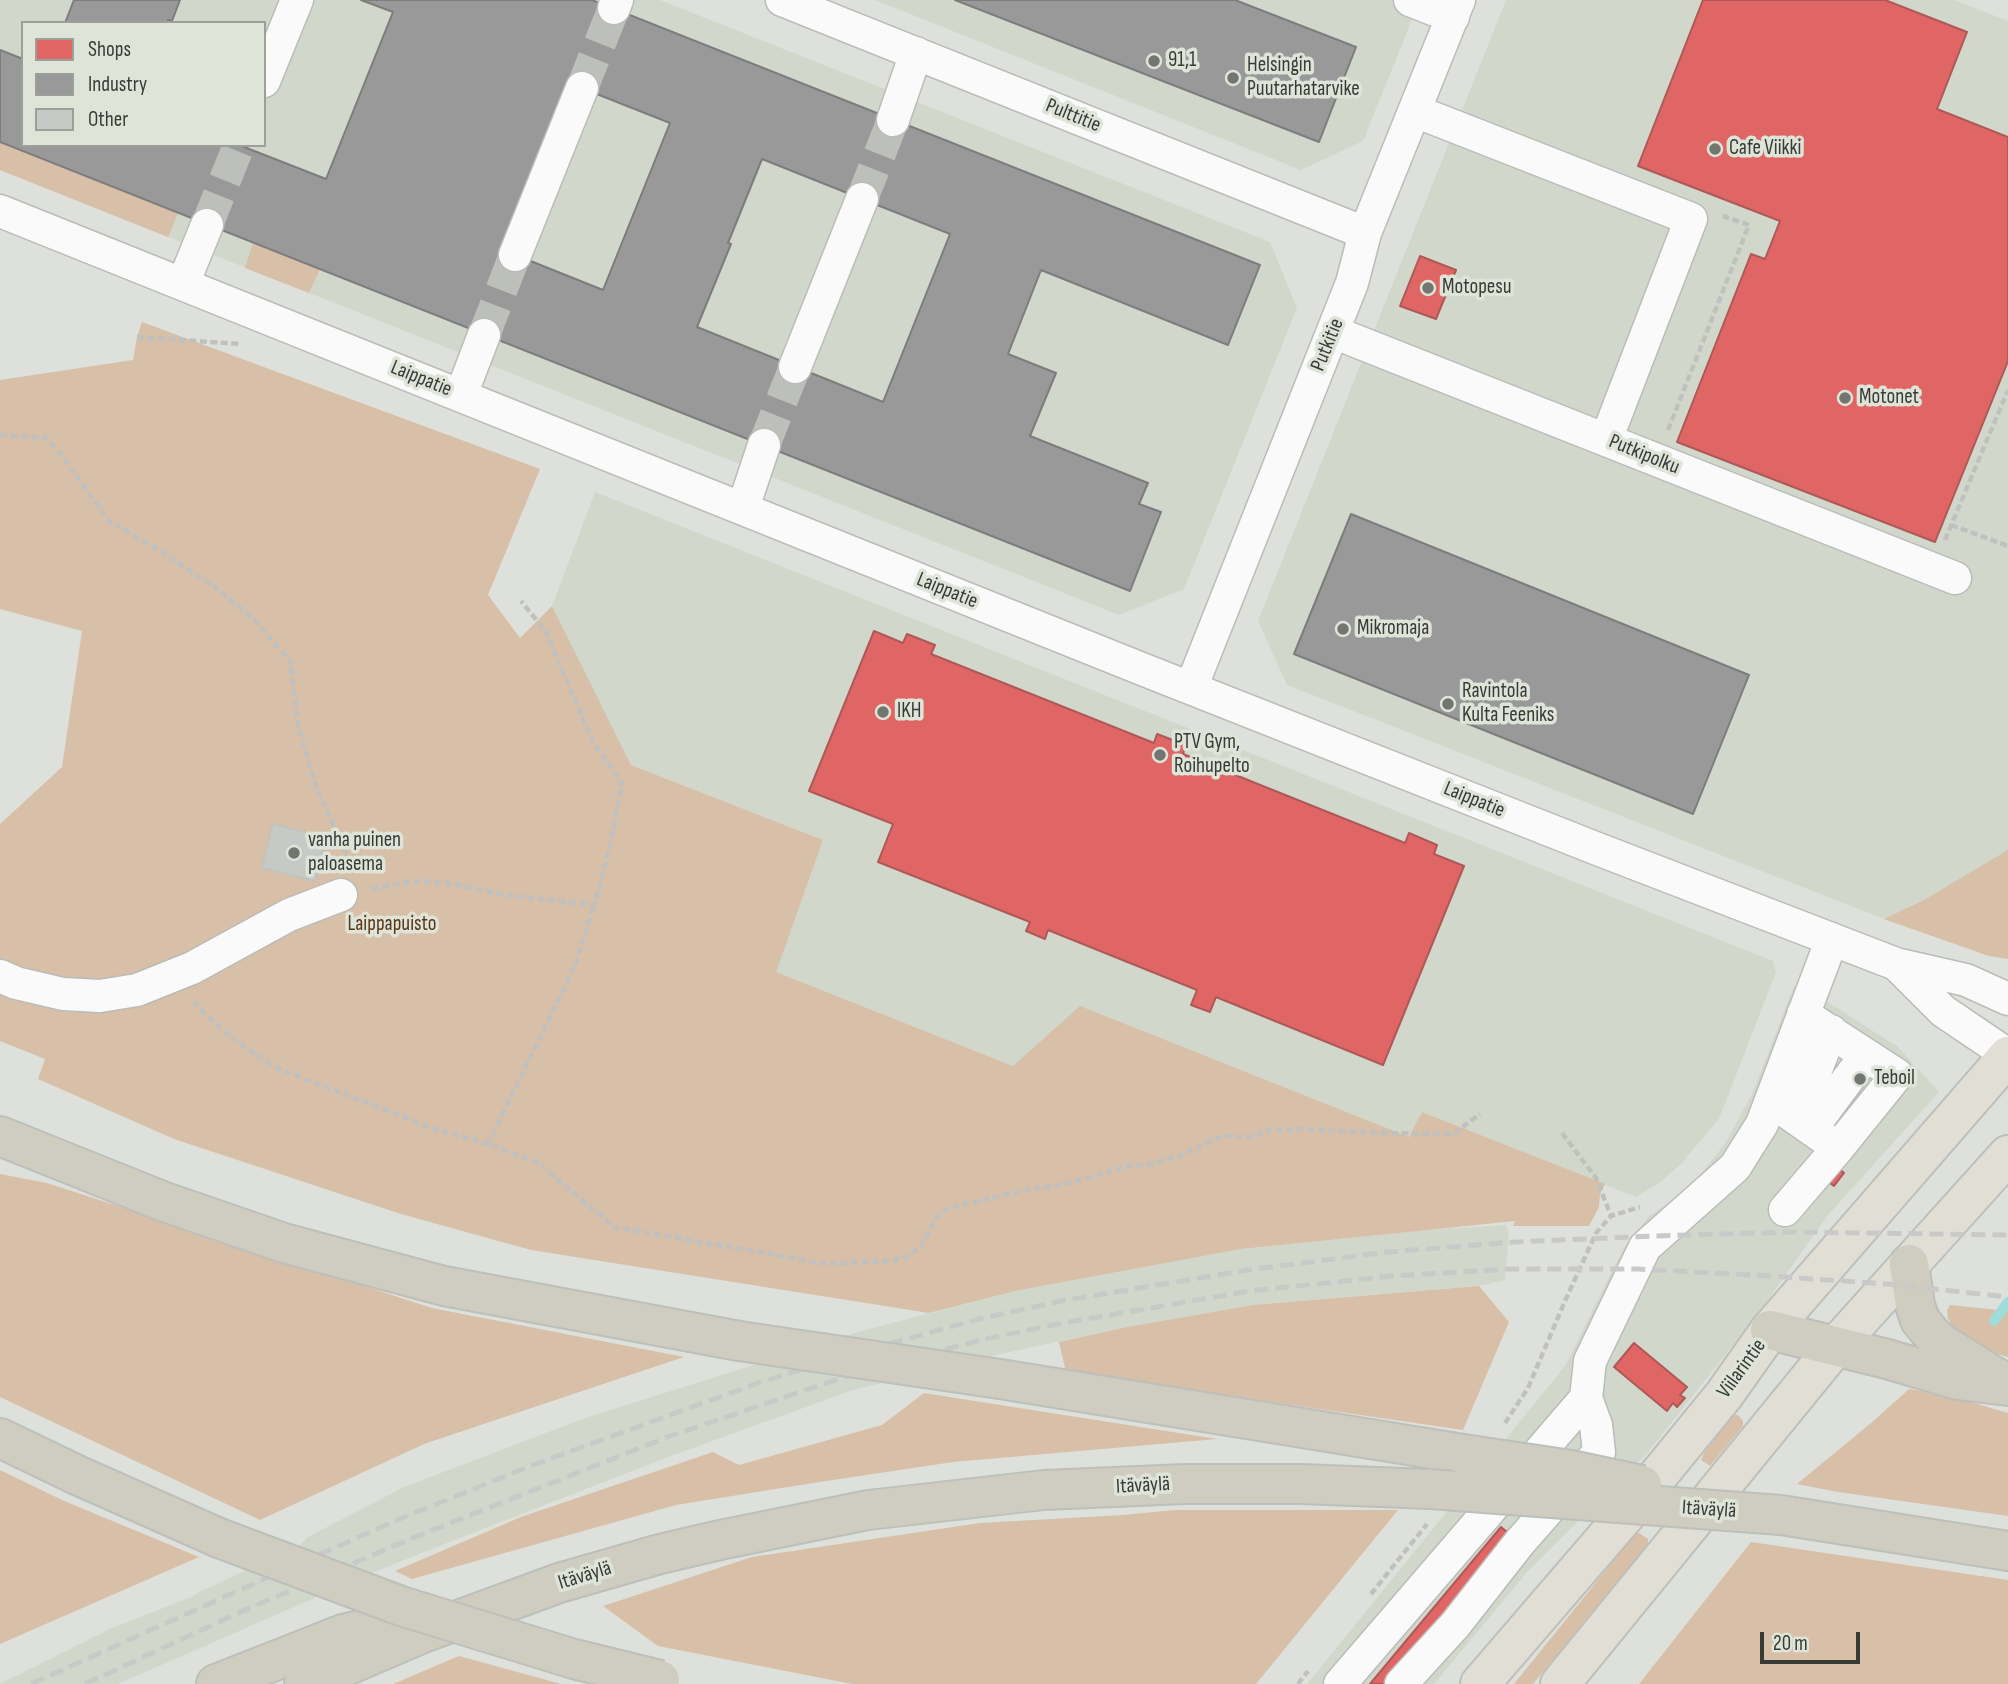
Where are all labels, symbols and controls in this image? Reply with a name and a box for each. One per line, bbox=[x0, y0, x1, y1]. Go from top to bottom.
legend bbox=[21, 21, 266, 147]
text: Shops bbox=[88, 37, 131, 62]
place label: 91,1 bbox=[1168, 48, 1196, 74]
marker: 91,1 bbox=[1146, 53, 1162, 69]
place label: Helsingin Puutarhatarvike bbox=[1247, 53, 1360, 103]
marker: Helsingin Puutarhatarvike bbox=[1225, 70, 1241, 86]
text: Industry bbox=[88, 72, 147, 97]
street label: Pulttitie bbox=[1042, 94, 1104, 138]
text: Other bbox=[88, 107, 128, 132]
place label: Cafe Viikki bbox=[1729, 136, 1802, 162]
marker: Cafe Viikki bbox=[1707, 141, 1723, 157]
place label: Motopesu bbox=[1442, 275, 1512, 301]
marker: Motopesu bbox=[1420, 280, 1436, 296]
street label: Putkitie bbox=[1306, 315, 1350, 375]
street label: Laippatie bbox=[387, 355, 455, 403]
place label: Motonet bbox=[1859, 385, 1919, 411]
marker: Motonet bbox=[1837, 390, 1853, 406]
street label: Putkipolku bbox=[1605, 429, 1683, 481]
street label: Laippatie bbox=[913, 567, 981, 615]
place label: Mikromaja bbox=[1357, 616, 1429, 642]
marker: Mikromaja bbox=[1335, 621, 1351, 637]
place label: Ravintola Kulta Feeniks bbox=[1462, 679, 1554, 729]
marker: Ravintola Kulta Feeniks bbox=[1440, 696, 1456, 712]
place label: IKH bbox=[897, 699, 921, 725]
marker: IKH bbox=[875, 704, 891, 720]
place label: PTV Gym, Roihupelto bbox=[1174, 730, 1250, 780]
marker: PTV Gym, Roihupelto bbox=[1152, 747, 1168, 763]
street label: Laippatie bbox=[1440, 776, 1508, 824]
place label: vanha puinen paloasema bbox=[308, 828, 401, 878]
marker: vanha puinen paloasema bbox=[286, 845, 302, 861]
park label: Laippapuisto bbox=[347, 912, 437, 938]
place label: Teboil bbox=[1874, 1066, 1915, 1092]
marker: Teboil bbox=[1852, 1071, 1868, 1087]
street label: Viilarintie bbox=[1712, 1334, 1772, 1404]
street label: Itäväylä bbox=[1115, 1472, 1171, 1500]
street label: Itäväylä bbox=[1681, 1496, 1737, 1524]
street label: Itäväylä bbox=[555, 1556, 615, 1596]
scale bar bbox=[1763, 1618, 1863, 1662]
text: 20 m bbox=[1773, 1631, 1808, 1656]

